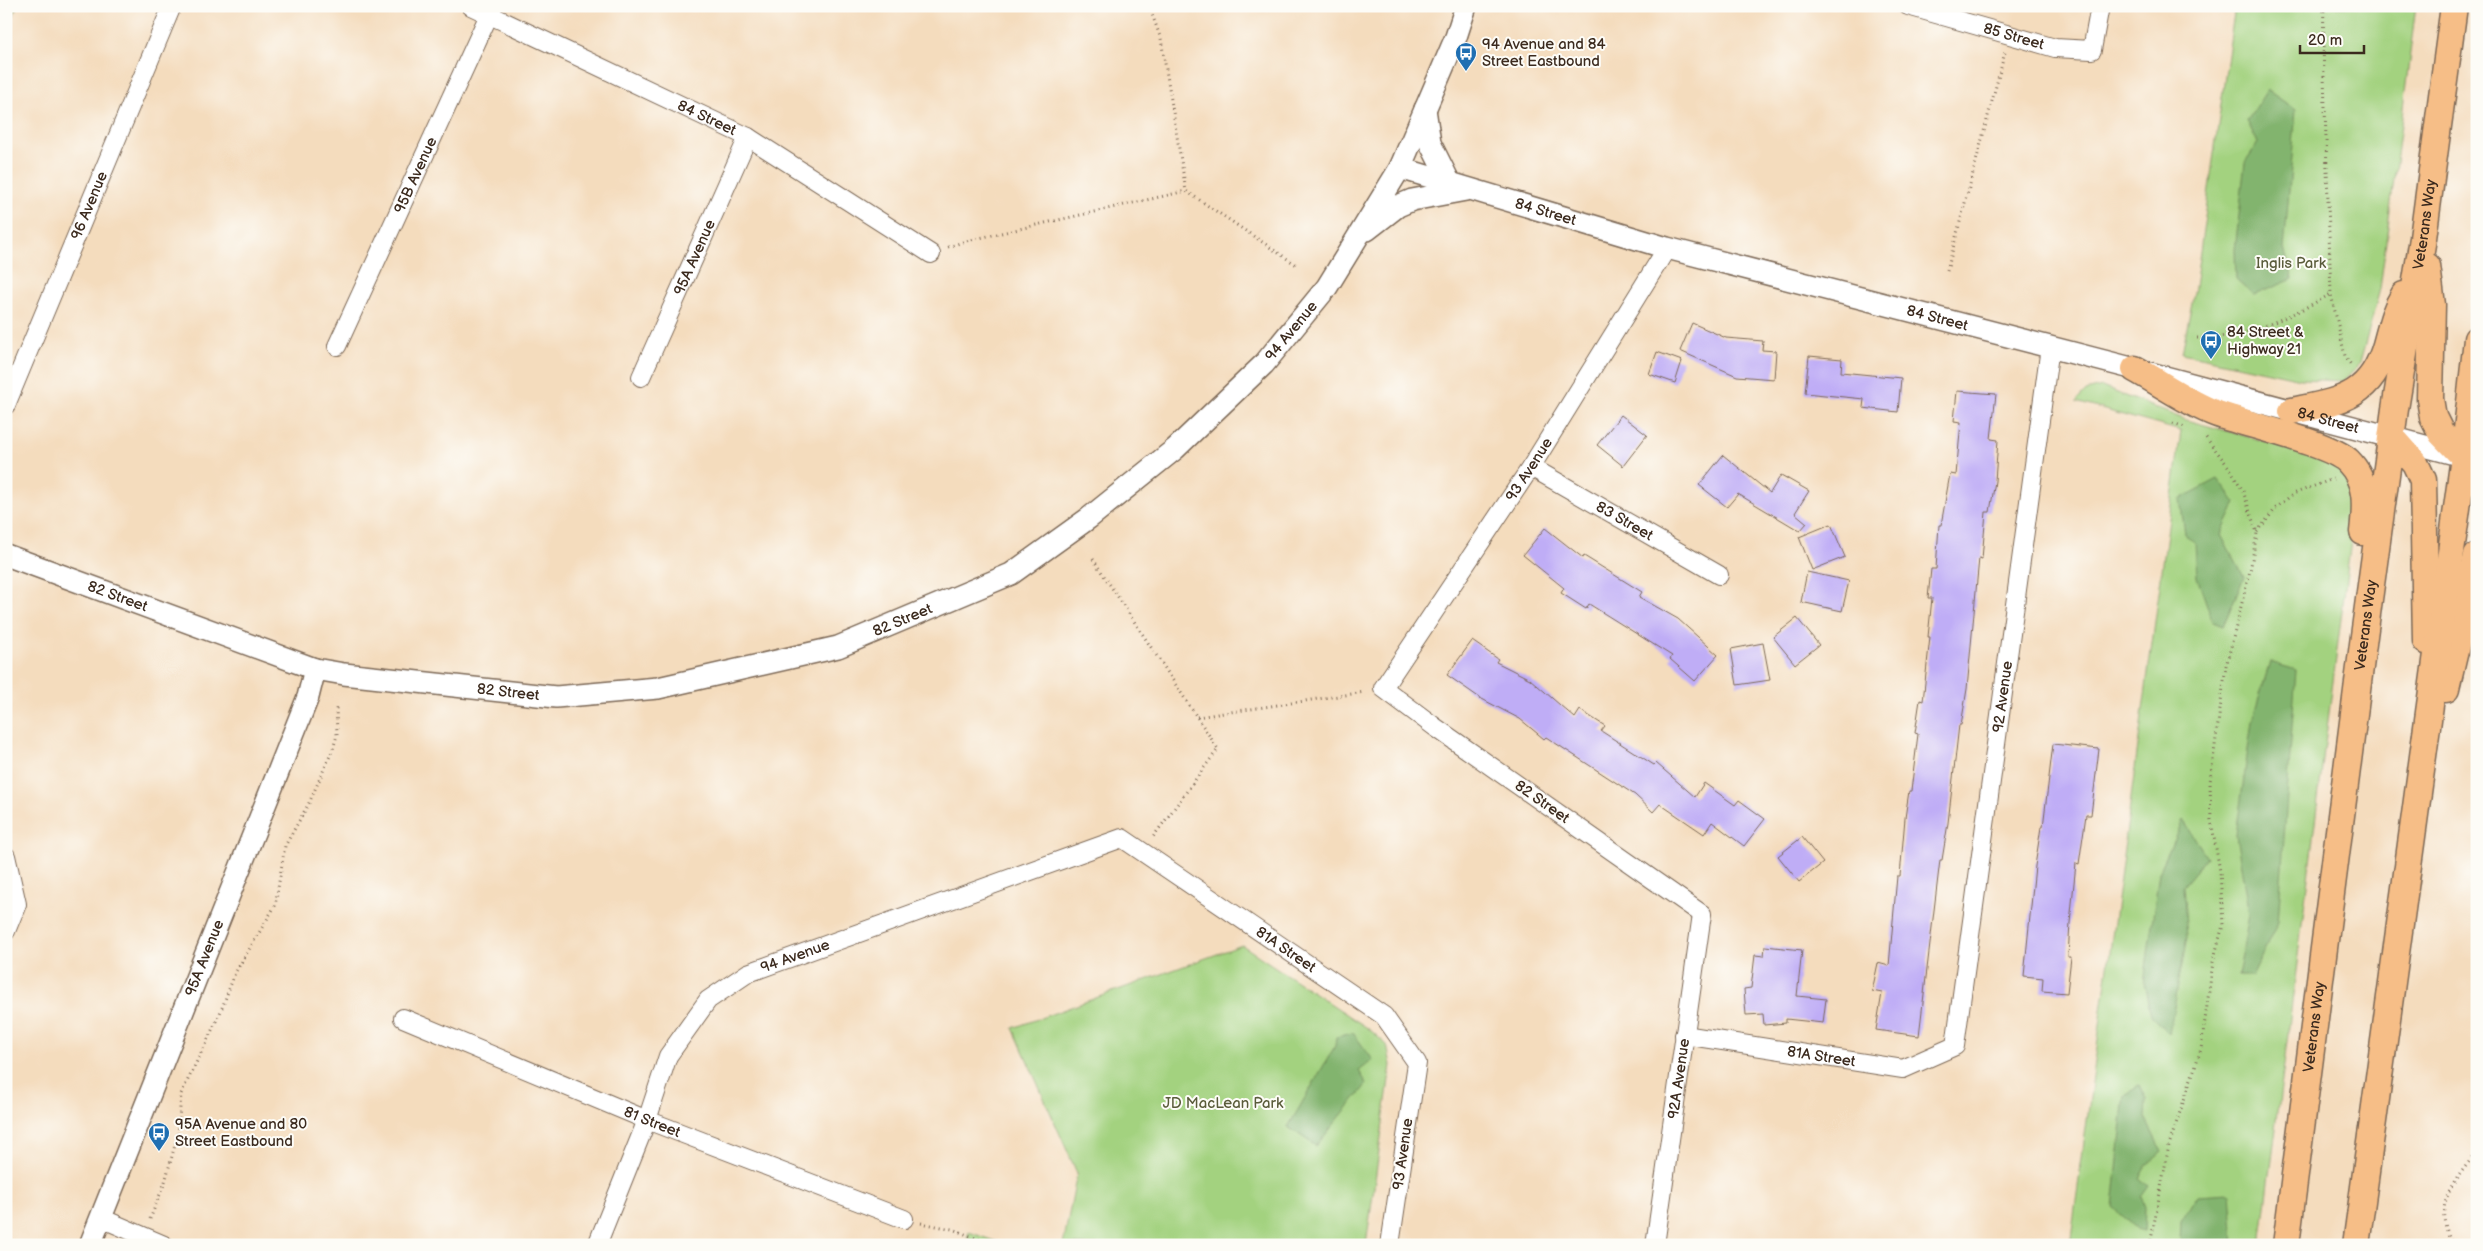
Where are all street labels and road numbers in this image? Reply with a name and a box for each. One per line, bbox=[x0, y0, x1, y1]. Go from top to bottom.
street label: 85 Street bbox=[1981, 19, 2047, 54]
street label: 84 Street bbox=[674, 96, 740, 140]
street label: 95B Avenue bbox=[390, 134, 441, 216]
street label: 96 Avenue bbox=[66, 168, 112, 243]
street label: Veterans Way bbox=[2408, 178, 2440, 271]
street label: 84 Street bbox=[1513, 193, 1579, 230]
street label: 95A Avenue bbox=[669, 216, 720, 298]
street label: 94 Avenue bbox=[1261, 297, 1321, 365]
street label: 84 Street bbox=[1905, 301, 1971, 335]
street label: 84 Street bbox=[2295, 403, 2361, 438]
street label: 93 Avenue bbox=[1501, 434, 1556, 505]
street label: 83 Street bbox=[1593, 497, 1657, 545]
street label: 82 Street bbox=[85, 576, 151, 616]
street label: Veterans Way bbox=[2350, 578, 2381, 671]
street label: 82 Street bbox=[870, 599, 935, 641]
street label: 92 Avenue bbox=[1988, 660, 2017, 734]
street label: 82 Street bbox=[476, 679, 541, 705]
street label: 82 Street bbox=[1511, 776, 1573, 828]
street label: 95A Avenue bbox=[180, 917, 228, 999]
street label: 81A Street bbox=[1252, 922, 1320, 977]
street label: 94 Avenue bbox=[758, 935, 832, 977]
street label: Veterans Way bbox=[2299, 980, 2329, 1073]
street label: 92A Avenue bbox=[1664, 1037, 1694, 1120]
street label: 81A Street bbox=[1786, 1042, 1857, 1071]
street label: 81 Street bbox=[621, 1102, 684, 1142]
street label: 93 Avenue bbox=[1389, 1117, 1417, 1191]

